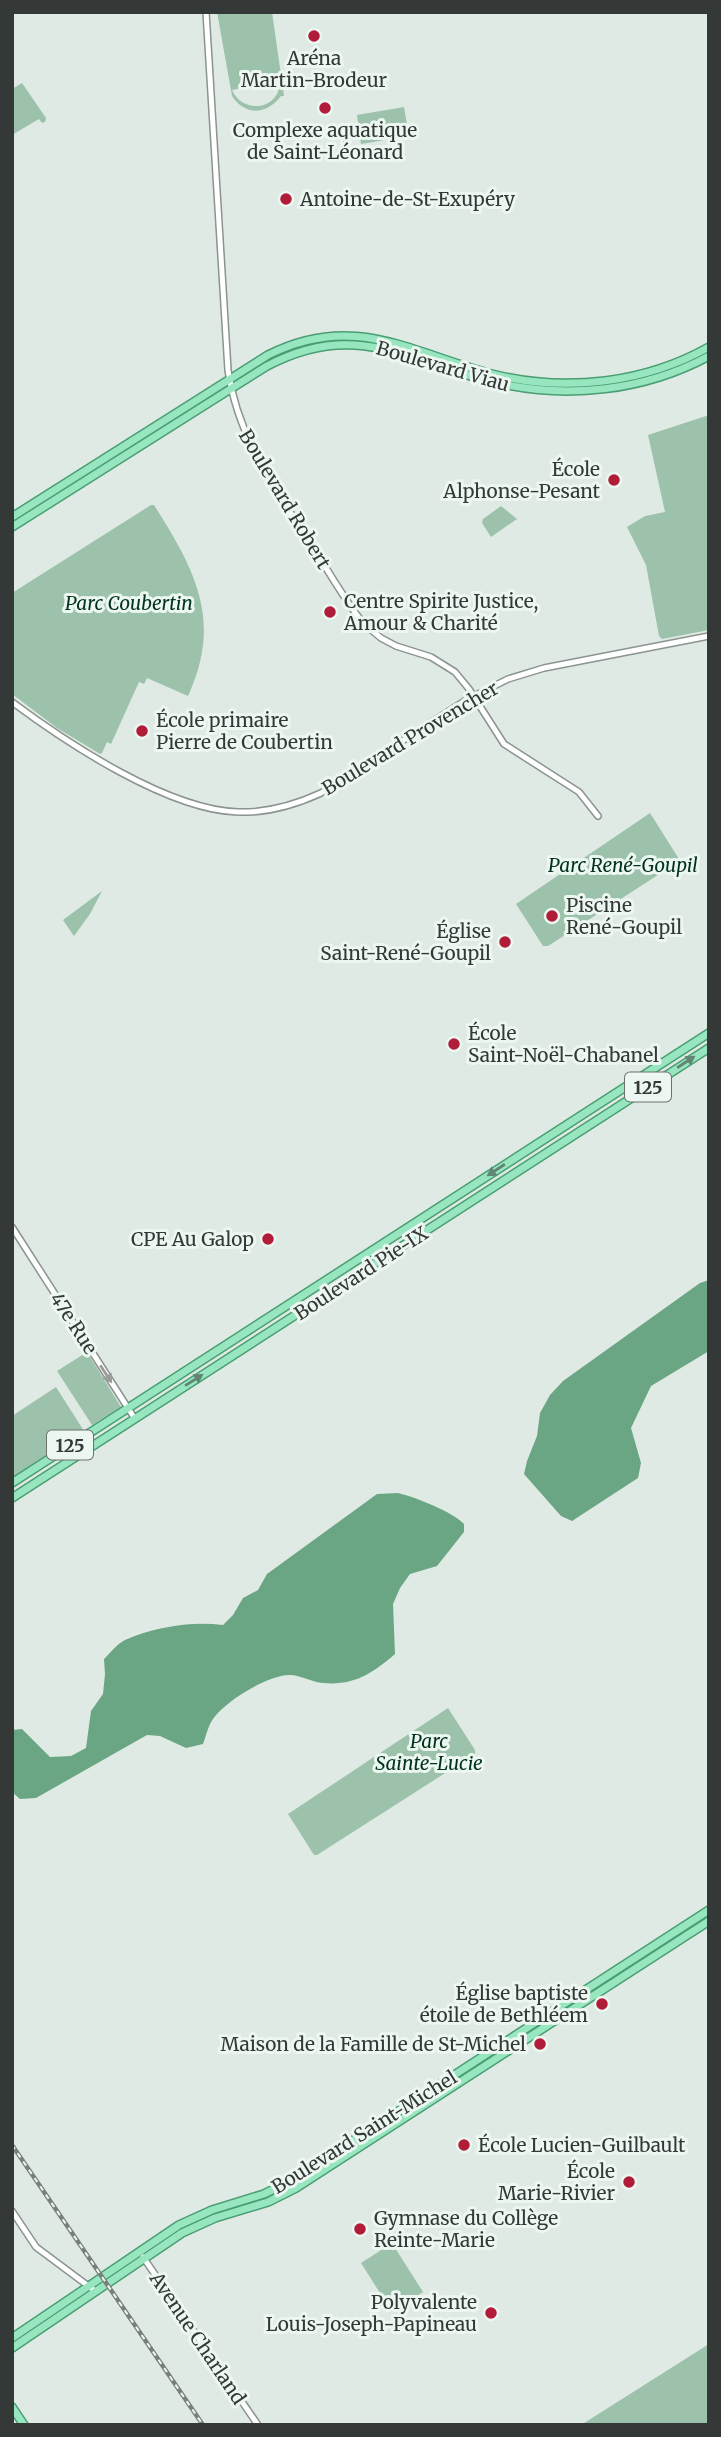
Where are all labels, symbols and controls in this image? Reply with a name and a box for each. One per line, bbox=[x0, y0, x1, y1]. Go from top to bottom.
marker: Aréna Martin-Brodeur bbox=[306, 28, 322, 44]
place label: Aréna Martin-Brodeur bbox=[241, 46, 388, 92]
marker: Complexe aquatique de Saint-Léonard bbox=[317, 100, 333, 116]
place label: Complexe aquatique de Saint-Léonard bbox=[233, 118, 417, 164]
place label: Antoine-de-St-Exupéry bbox=[299, 187, 515, 211]
marker: Antoine-de-St-Exupéry bbox=[278, 191, 294, 207]
street label: Boulevard Viau bbox=[374, 336, 512, 396]
street label: Boulevard Robert bbox=[234, 425, 336, 574]
place label: École Alphonse-Pesant bbox=[442, 457, 601, 503]
marker: École Alphonse-Pesant bbox=[606, 472, 622, 488]
place label: Centre Spirite Justice, Amour & Charité bbox=[343, 589, 538, 635]
park label: Parc Coubertin bbox=[65, 591, 193, 615]
marker: Centre Spirite Justice, Amour & Charité bbox=[322, 604, 338, 620]
street label: Boulevard Provencher bbox=[317, 676, 503, 800]
place label: École primaire Pierre de Coubertin bbox=[156, 708, 333, 754]
marker: École primaire Pierre de Coubertin bbox=[134, 723, 150, 739]
park label: Parc René-Goupil bbox=[548, 853, 698, 877]
place label: Piscine René-Goupil bbox=[566, 893, 682, 939]
marker: Piscine René-Goupil bbox=[544, 908, 560, 924]
place label: Église Saint-René-Goupil bbox=[320, 919, 491, 965]
marker: Église Saint-René-Goupil bbox=[497, 934, 513, 950]
place label: École Saint-Noël-Chabanel bbox=[468, 1021, 659, 1067]
marker: École Saint-Noël-Chabanel bbox=[446, 1036, 462, 1052]
one-way arrow bbox=[677, 1056, 696, 1069]
road number: 125 bbox=[625, 1072, 671, 1102]
one-way arrow bbox=[487, 1163, 505, 1177]
street label: Boulevard Pie-IX bbox=[290, 1221, 433, 1325]
place label: CPE Au Galop bbox=[131, 1227, 254, 1251]
marker: CPE Au Galop bbox=[260, 1231, 276, 1247]
street label: 47e Rue bbox=[45, 1288, 103, 1359]
one-way arrow bbox=[100, 1364, 113, 1383]
one-way arrow bbox=[185, 1374, 204, 1387]
road number: 125 bbox=[47, 1430, 93, 1460]
park label: Parc Sainte-Lucie bbox=[375, 1729, 483, 1775]
place label: Église baptiste étoile de Bethléem bbox=[420, 1981, 588, 2027]
marker: Église baptiste étoile de Bethléem bbox=[594, 1996, 610, 2012]
place label: Maison de la Famille de St-Michel bbox=[221, 2032, 526, 2056]
marker: Maison de la Famille de St-Michel bbox=[532, 2036, 548, 2052]
street label: Boulevard Saint-Michel bbox=[267, 2065, 461, 2199]
place label: École Lucien-Guilbault bbox=[478, 2133, 686, 2157]
marker: École Lucien-Guilbault bbox=[456, 2137, 472, 2153]
place label: École Marie-Rivier bbox=[498, 2159, 615, 2205]
marker: École Marie-Rivier bbox=[621, 2174, 637, 2190]
place label: Gymnase du Collège Reinte-Marie bbox=[374, 2206, 558, 2252]
marker: Gymnase du Collège Reinte-Marie bbox=[352, 2221, 368, 2237]
street label: Avenue Charland bbox=[144, 2266, 251, 2409]
place label: Polyvalente Louis-Joseph-Papineau bbox=[266, 2290, 477, 2336]
marker: Polyvalente Louis-Joseph-Papineau bbox=[483, 2305, 499, 2321]

